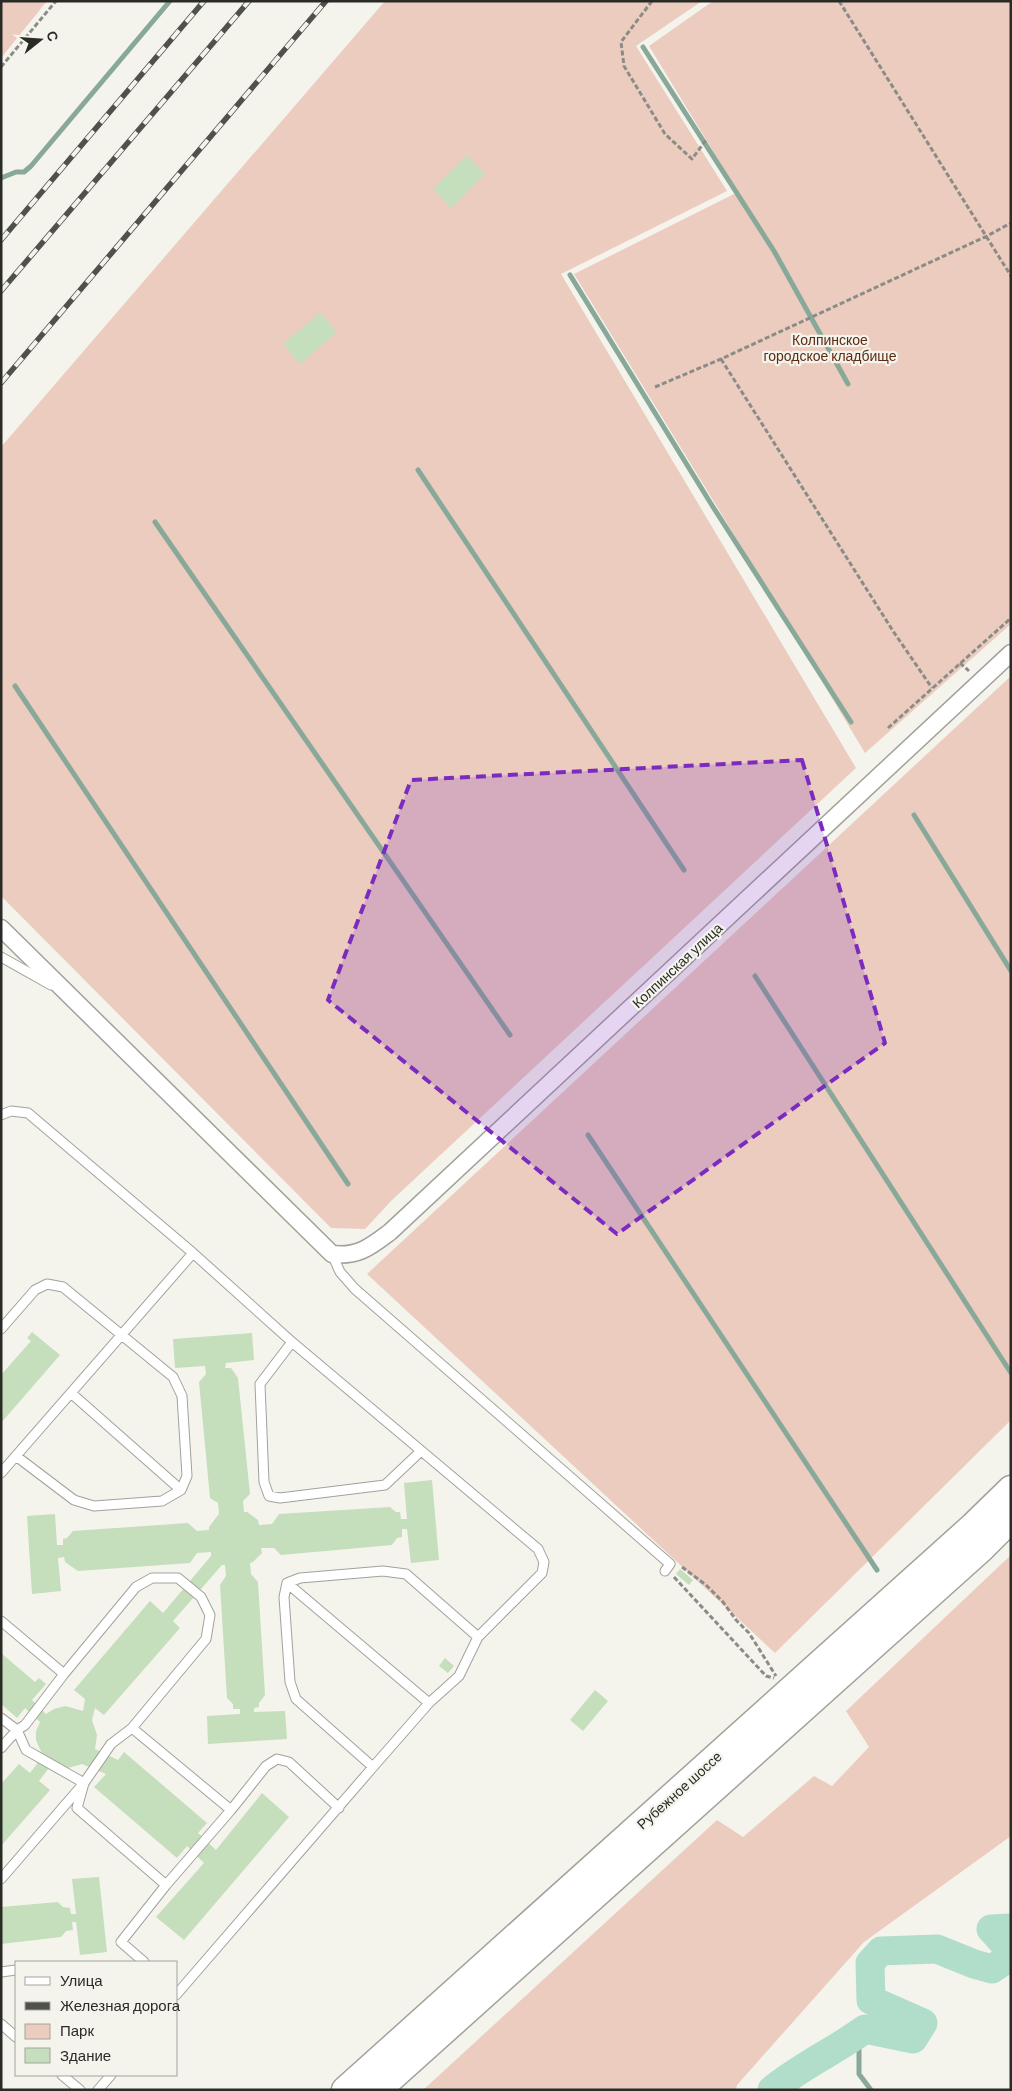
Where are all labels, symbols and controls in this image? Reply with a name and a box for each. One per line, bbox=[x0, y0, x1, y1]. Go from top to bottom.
north arrow bbox=[15, 15, 65, 65]
text: С bbox=[43, 29, 63, 43]
park label: Колпинское городское кладбище bbox=[763, 331, 897, 364]
street label: Колпинская улица bbox=[628, 919, 726, 1011]
street label: Рубежное шоссе bbox=[633, 1747, 725, 1833]
legend bbox=[15, 1961, 178, 2076]
text: Улица bbox=[60, 1971, 103, 1989]
text: Железная дорога bbox=[60, 1996, 181, 2014]
text: Парк bbox=[60, 2021, 94, 2039]
text: Здание bbox=[60, 2046, 111, 2064]

